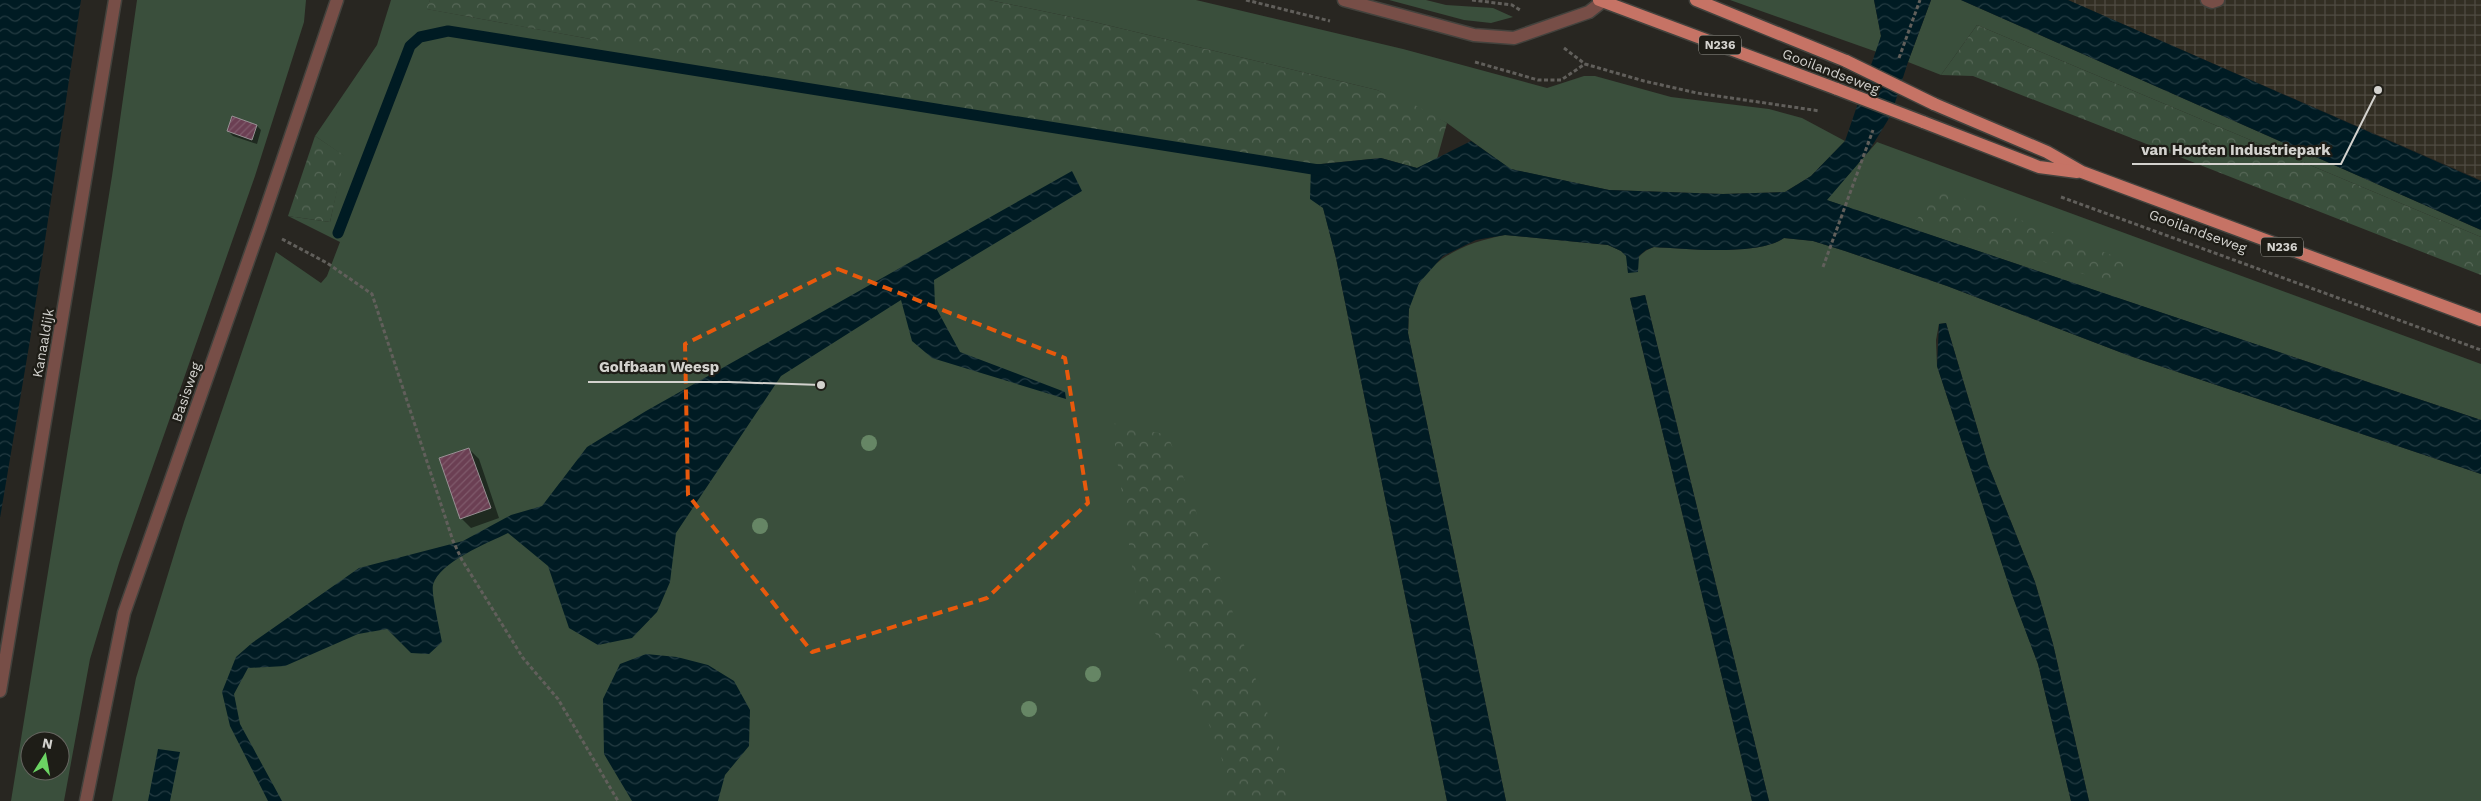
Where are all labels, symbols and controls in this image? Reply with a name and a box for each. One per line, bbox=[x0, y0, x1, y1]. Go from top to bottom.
road number: N236 bbox=[1699, 36, 1741, 54]
street label: Gooilandseweg bbox=[1780, 45, 1882, 97]
callout: van Houten Industriepark bbox=[2132, 134, 2341, 164]
text: van Houten Industriepark bbox=[2140, 141, 2331, 159]
street label: Gooilandseweg bbox=[2147, 206, 2249, 256]
road number: N236 bbox=[2261, 238, 2303, 256]
street label: Kanaaldijk bbox=[29, 307, 57, 379]
callout: Golfbaan Weesp bbox=[588, 352, 729, 382]
text: Golfbaan Weesp bbox=[599, 358, 719, 376]
street label: Basisweg bbox=[168, 360, 204, 424]
north arrow bbox=[20, 731, 70, 781]
text: N bbox=[41, 734, 54, 752]

